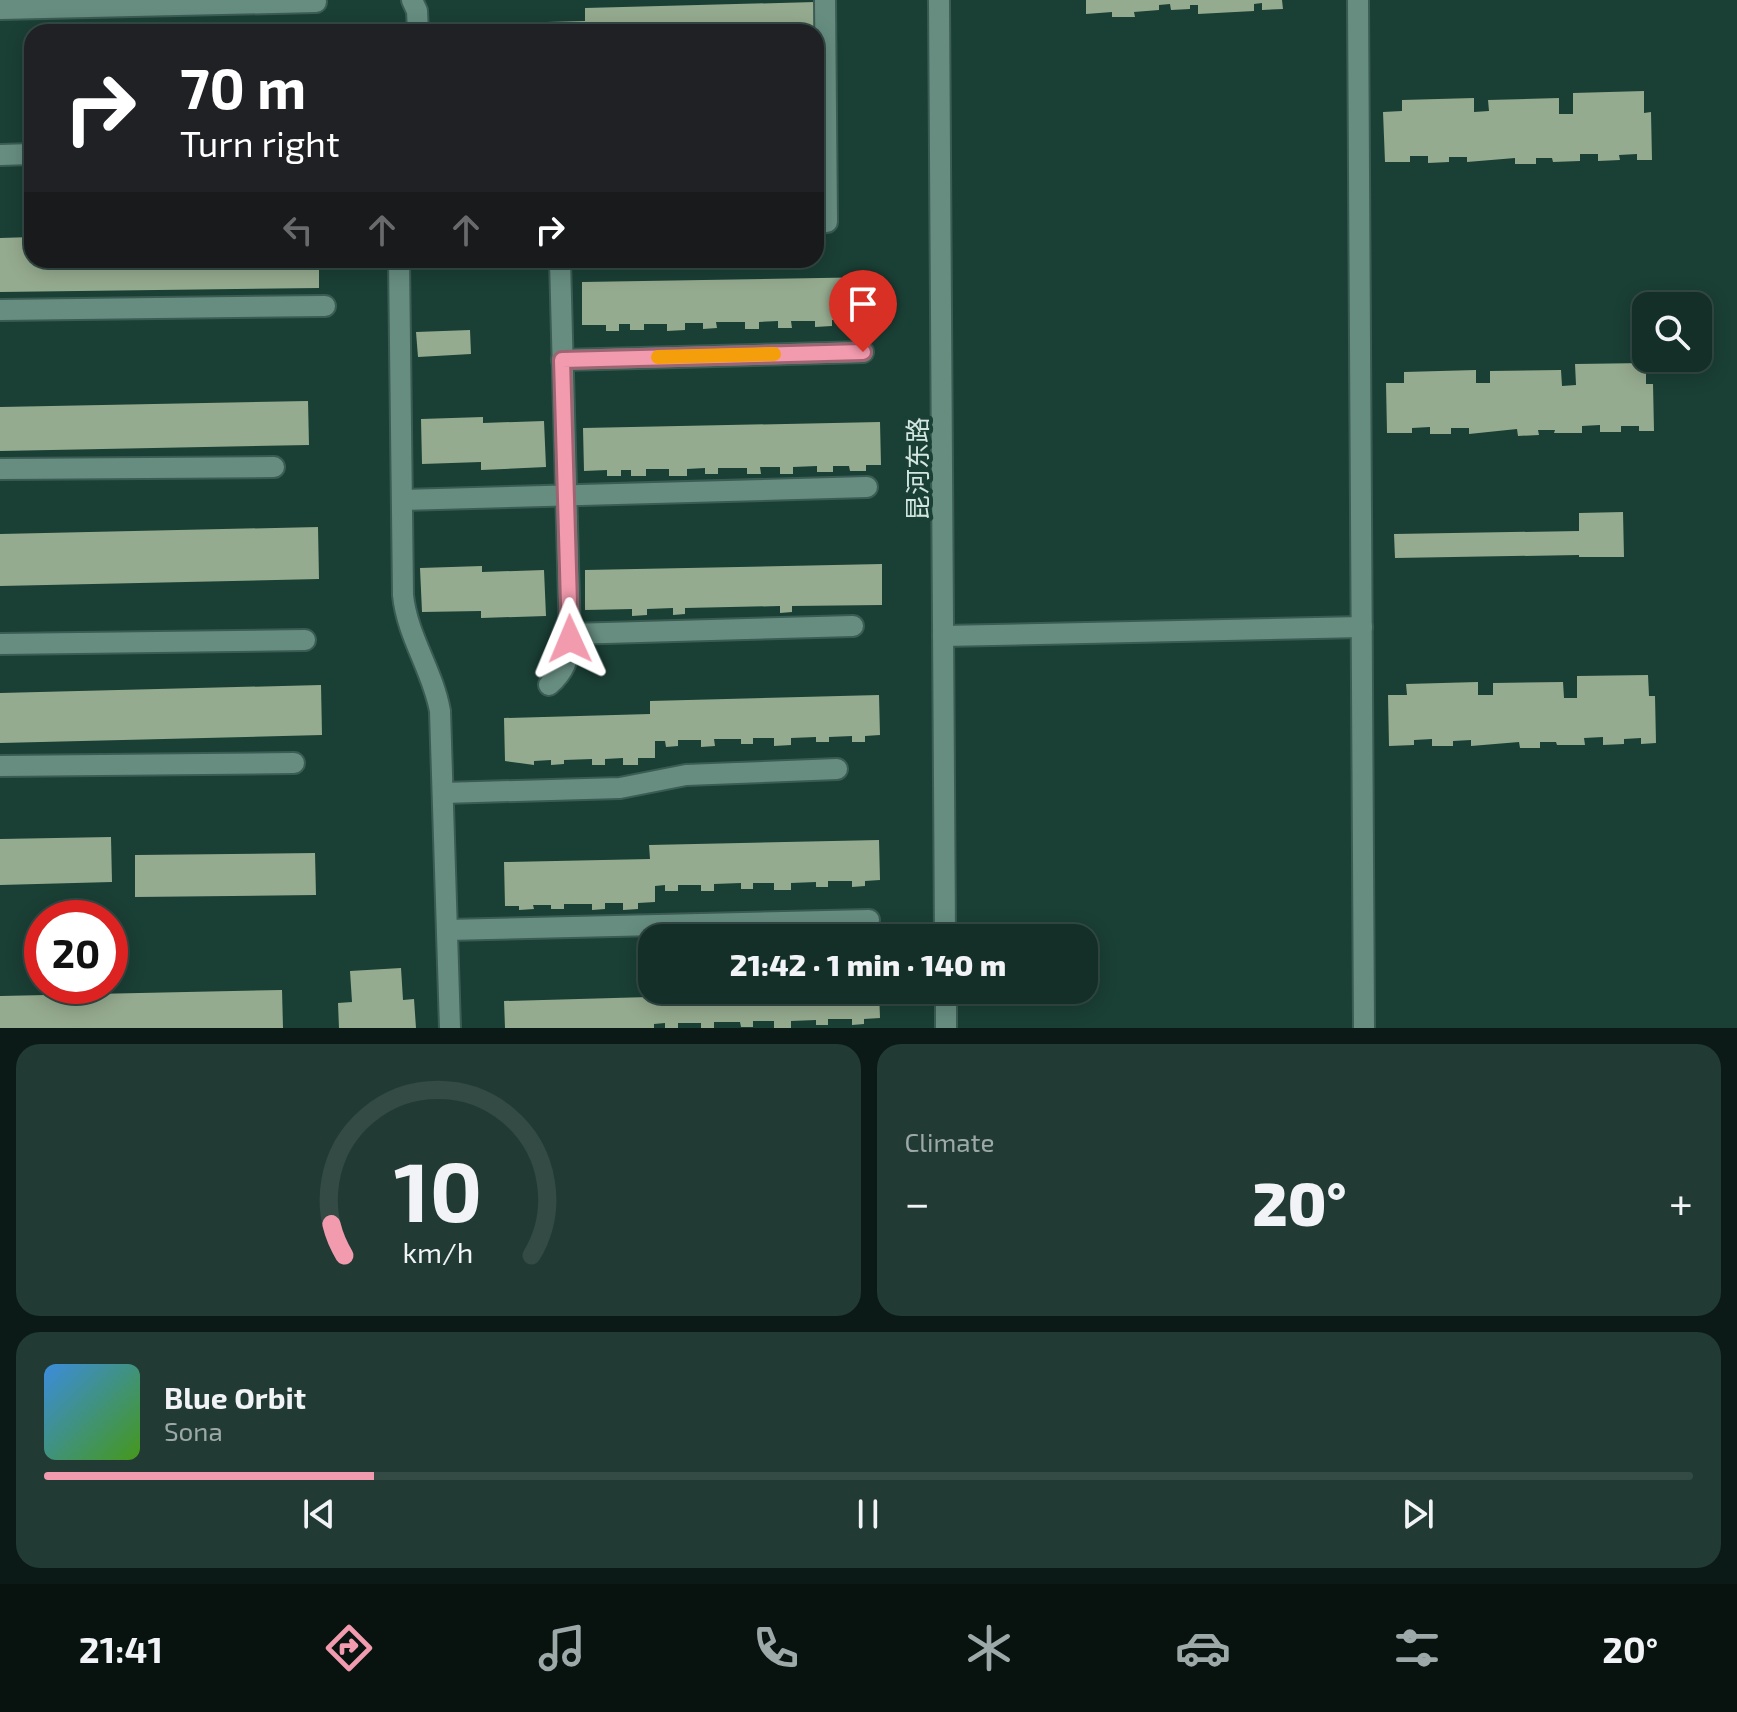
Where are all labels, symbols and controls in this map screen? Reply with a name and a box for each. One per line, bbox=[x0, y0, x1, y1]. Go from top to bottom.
text: 70 m bbox=[180, 53, 306, 120]
icon: right bbox=[48, 56, 152, 160]
text: Turn right bbox=[180, 121, 340, 164]
icon: left bbox=[276, 208, 320, 252]
icon: ahead bbox=[360, 208, 404, 252]
icon: ahead bbox=[444, 208, 488, 252]
icon: right bbox=[528, 208, 572, 252]
pin bbox=[829, 270, 897, 352]
icon: arrive bbox=[841, 282, 885, 326]
map controls bbox=[1632, 292, 1712, 372]
button: search bbox=[1632, 292, 1712, 372]
street label: 昆河东路 bbox=[901, 417, 932, 521]
position arrow bbox=[528, 597, 612, 681]
speed limit sign: 20 bbox=[24, 900, 128, 1004]
text: 21:42 · 1 min · 140 m bbox=[730, 946, 1006, 982]
text: Climate bbox=[905, 1126, 994, 1157]
text: 10 bbox=[394, 1139, 482, 1239]
text: 20° bbox=[1252, 1166, 1347, 1238]
text: − bbox=[905, 1175, 930, 1228]
text: + bbox=[1669, 1175, 1693, 1228]
text: km/h bbox=[403, 1234, 474, 1269]
text: Blue Orbit bbox=[164, 1379, 306, 1415]
text: Sona bbox=[164, 1415, 223, 1446]
icon: previous bbox=[297, 1492, 341, 1536]
icon: pause bbox=[846, 1492, 890, 1536]
icon: next bbox=[1396, 1492, 1440, 1536]
icon: directions bbox=[321, 1620, 377, 1676]
icon: music bbox=[534, 1620, 590, 1676]
icon: phone bbox=[748, 1620, 804, 1676]
icon: climate bbox=[961, 1620, 1017, 1676]
icon: car bbox=[1175, 1620, 1231, 1676]
icon: filters bbox=[1389, 1620, 1445, 1676]
text: 21:41 bbox=[79, 1627, 163, 1670]
text: 20° bbox=[1602, 1627, 1658, 1670]

